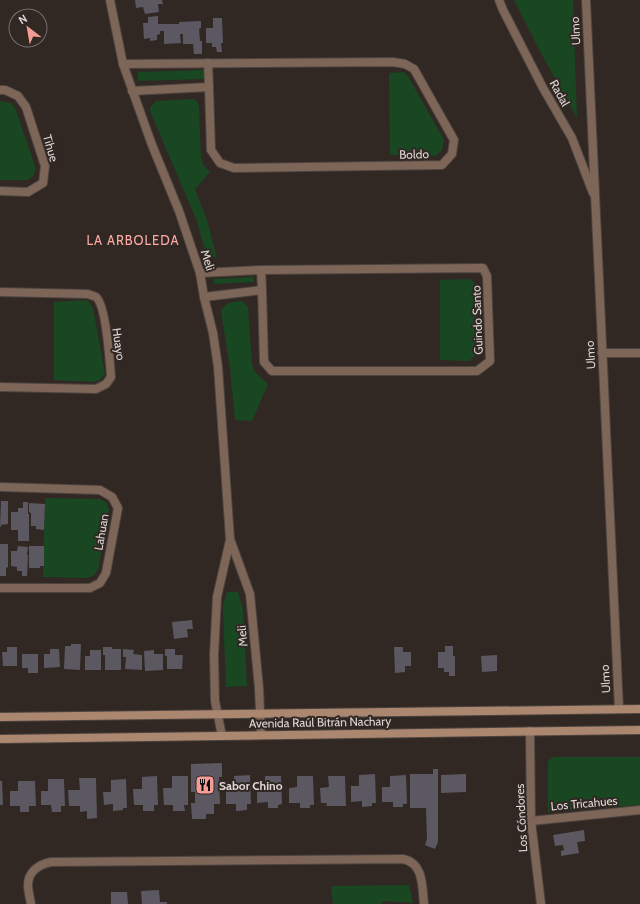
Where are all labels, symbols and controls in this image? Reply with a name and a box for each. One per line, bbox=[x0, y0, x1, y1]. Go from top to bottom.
north arrow bbox=[8, 8, 48, 48]
text: N bbox=[16, 11, 30, 27]
street label: Ulmo bbox=[567, 16, 583, 46]
street label: Radal bbox=[547, 77, 573, 109]
street label: Tihue bbox=[40, 133, 62, 163]
street label: Boldo bbox=[399, 146, 429, 162]
district label: LA ARBOLEDA bbox=[86, 232, 180, 248]
street label: Meli bbox=[198, 248, 218, 272]
street label: Guindo Santo bbox=[468, 285, 486, 355]
street label: Huayo bbox=[109, 327, 129, 362]
street label: Ulmo bbox=[582, 340, 598, 370]
street label: Lahuan bbox=[90, 512, 112, 552]
street label: Meli bbox=[234, 625, 250, 647]
street label: Ulmo bbox=[597, 664, 613, 694]
street label: Avenida Raúl Bitrán Nachary bbox=[249, 713, 391, 731]
restaurant icon: Sabor Chino bbox=[194, 774, 216, 796]
place label: Sabor Chino bbox=[219, 778, 283, 793]
street label: Los Cóndores bbox=[512, 783, 530, 853]
street label: Los Tricahues bbox=[550, 793, 618, 813]

